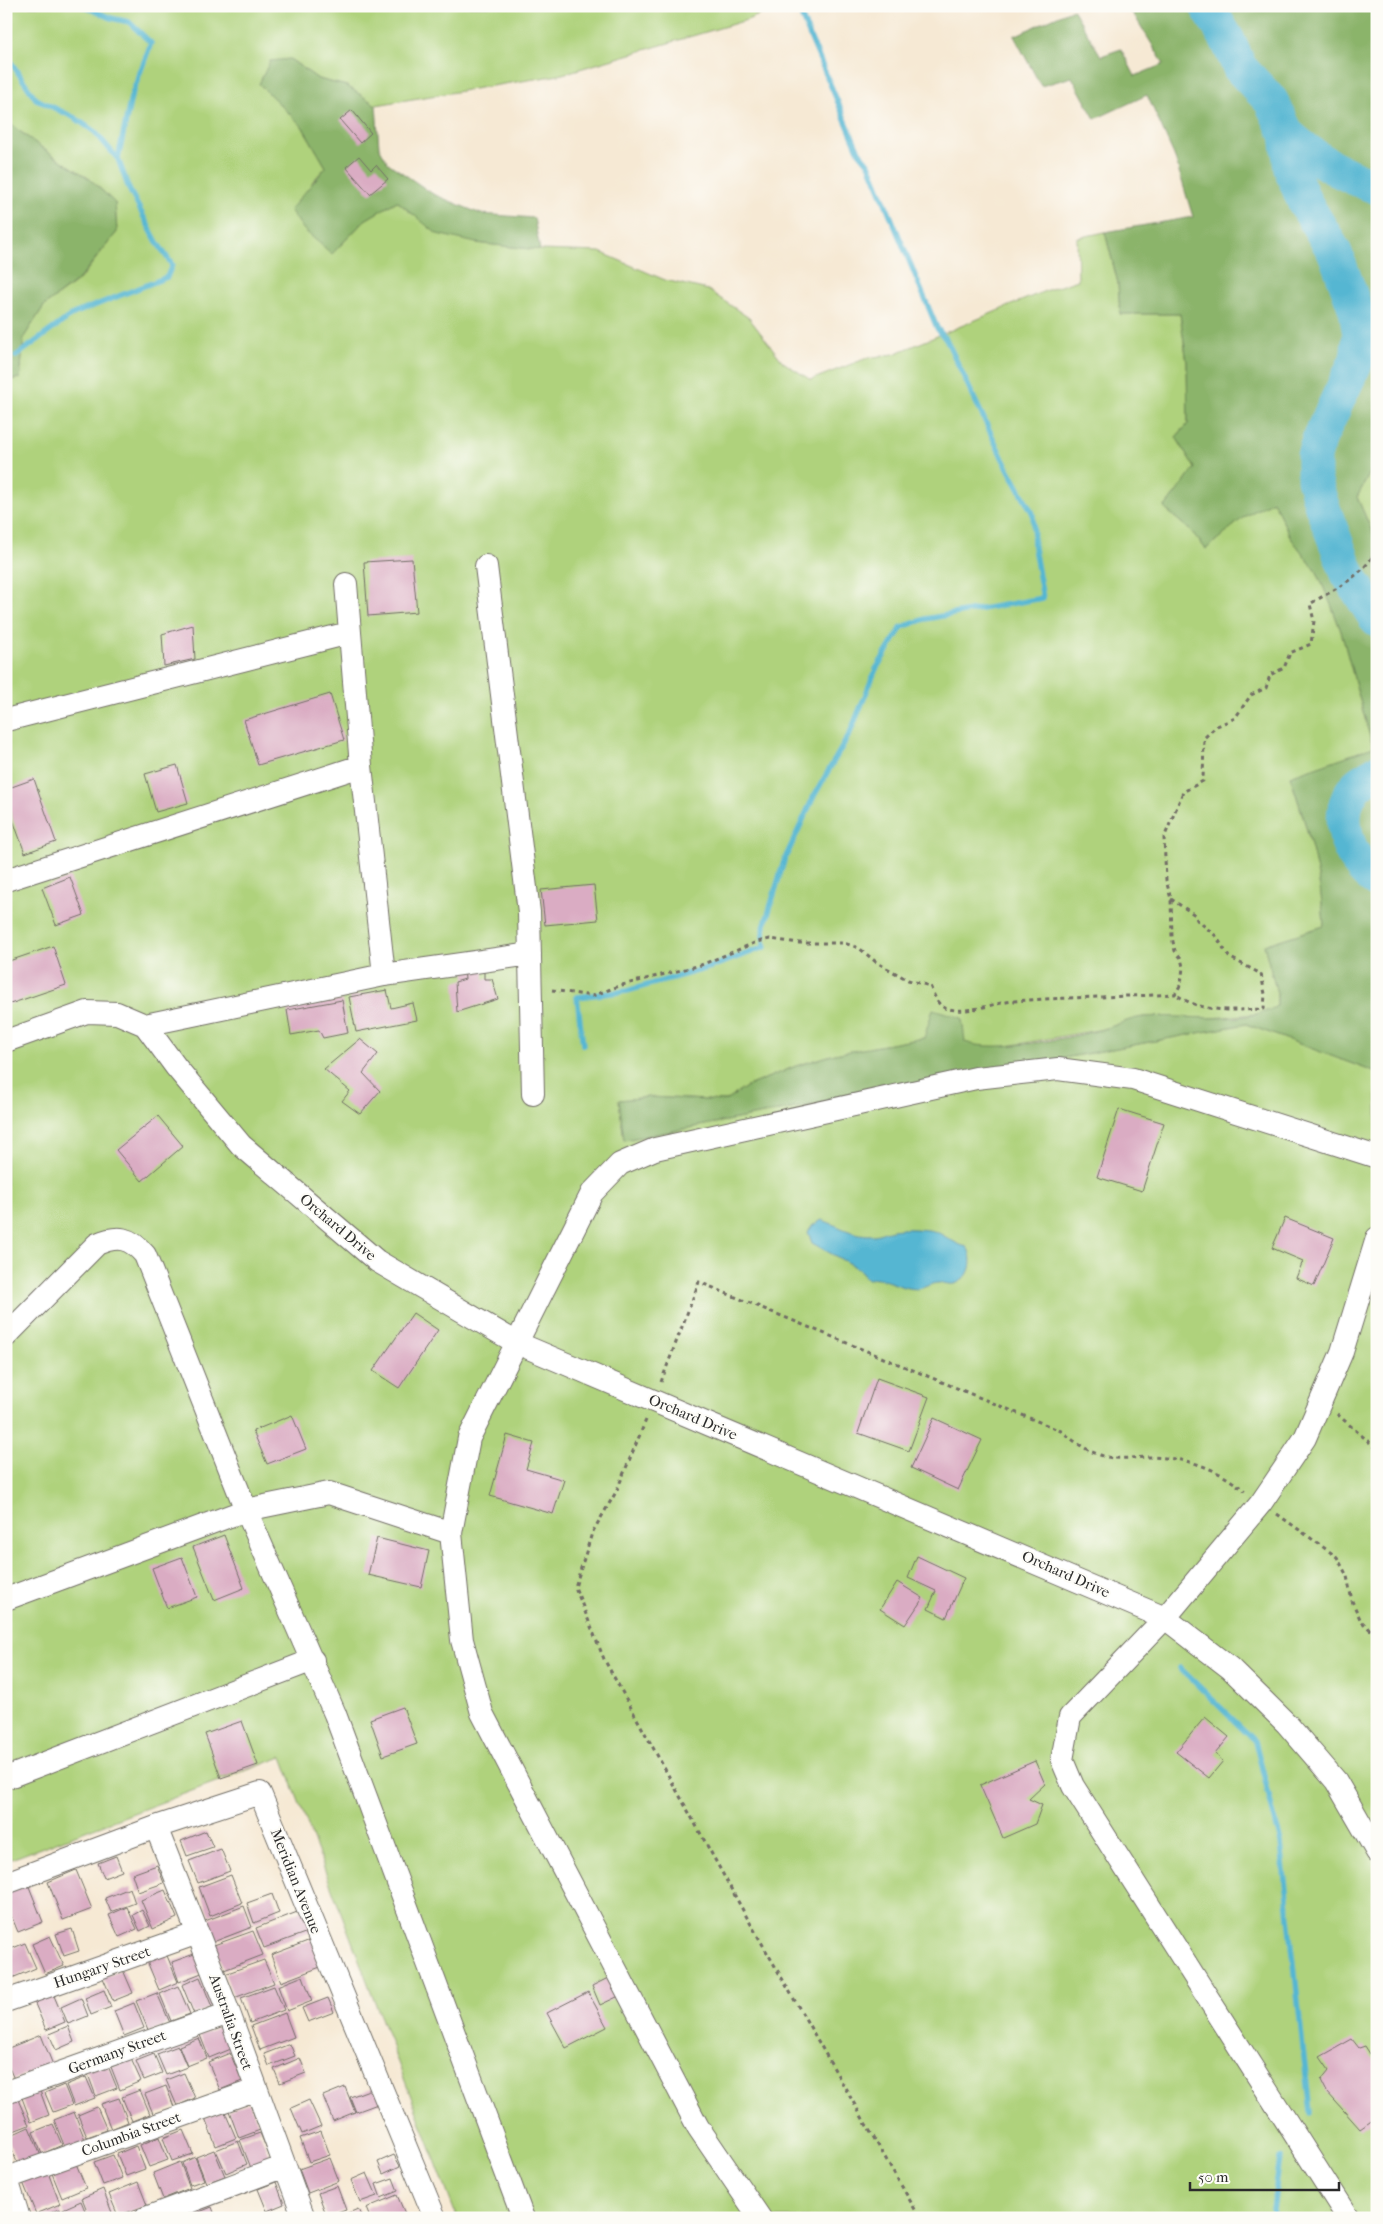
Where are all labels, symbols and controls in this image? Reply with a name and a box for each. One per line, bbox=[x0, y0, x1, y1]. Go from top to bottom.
street label: Orchard Drive bbox=[296, 1190, 380, 1265]
street label: Orchard Drive bbox=[646, 1390, 740, 1444]
street label: Orchard Drive bbox=[1019, 1547, 1113, 1602]
street label: Meridian Avenue bbox=[267, 1826, 325, 1937]
street label: Hungary Street bbox=[51, 1942, 153, 1992]
street label: Australia Street bbox=[205, 1971, 257, 2073]
street label: Germany Street bbox=[66, 2026, 169, 2078]
street label: Columbia Street bbox=[79, 2107, 184, 2160]
scale bar bbox=[1190, 2159, 1339, 2191]
text: 50 m bbox=[1198, 2168, 1229, 2186]

